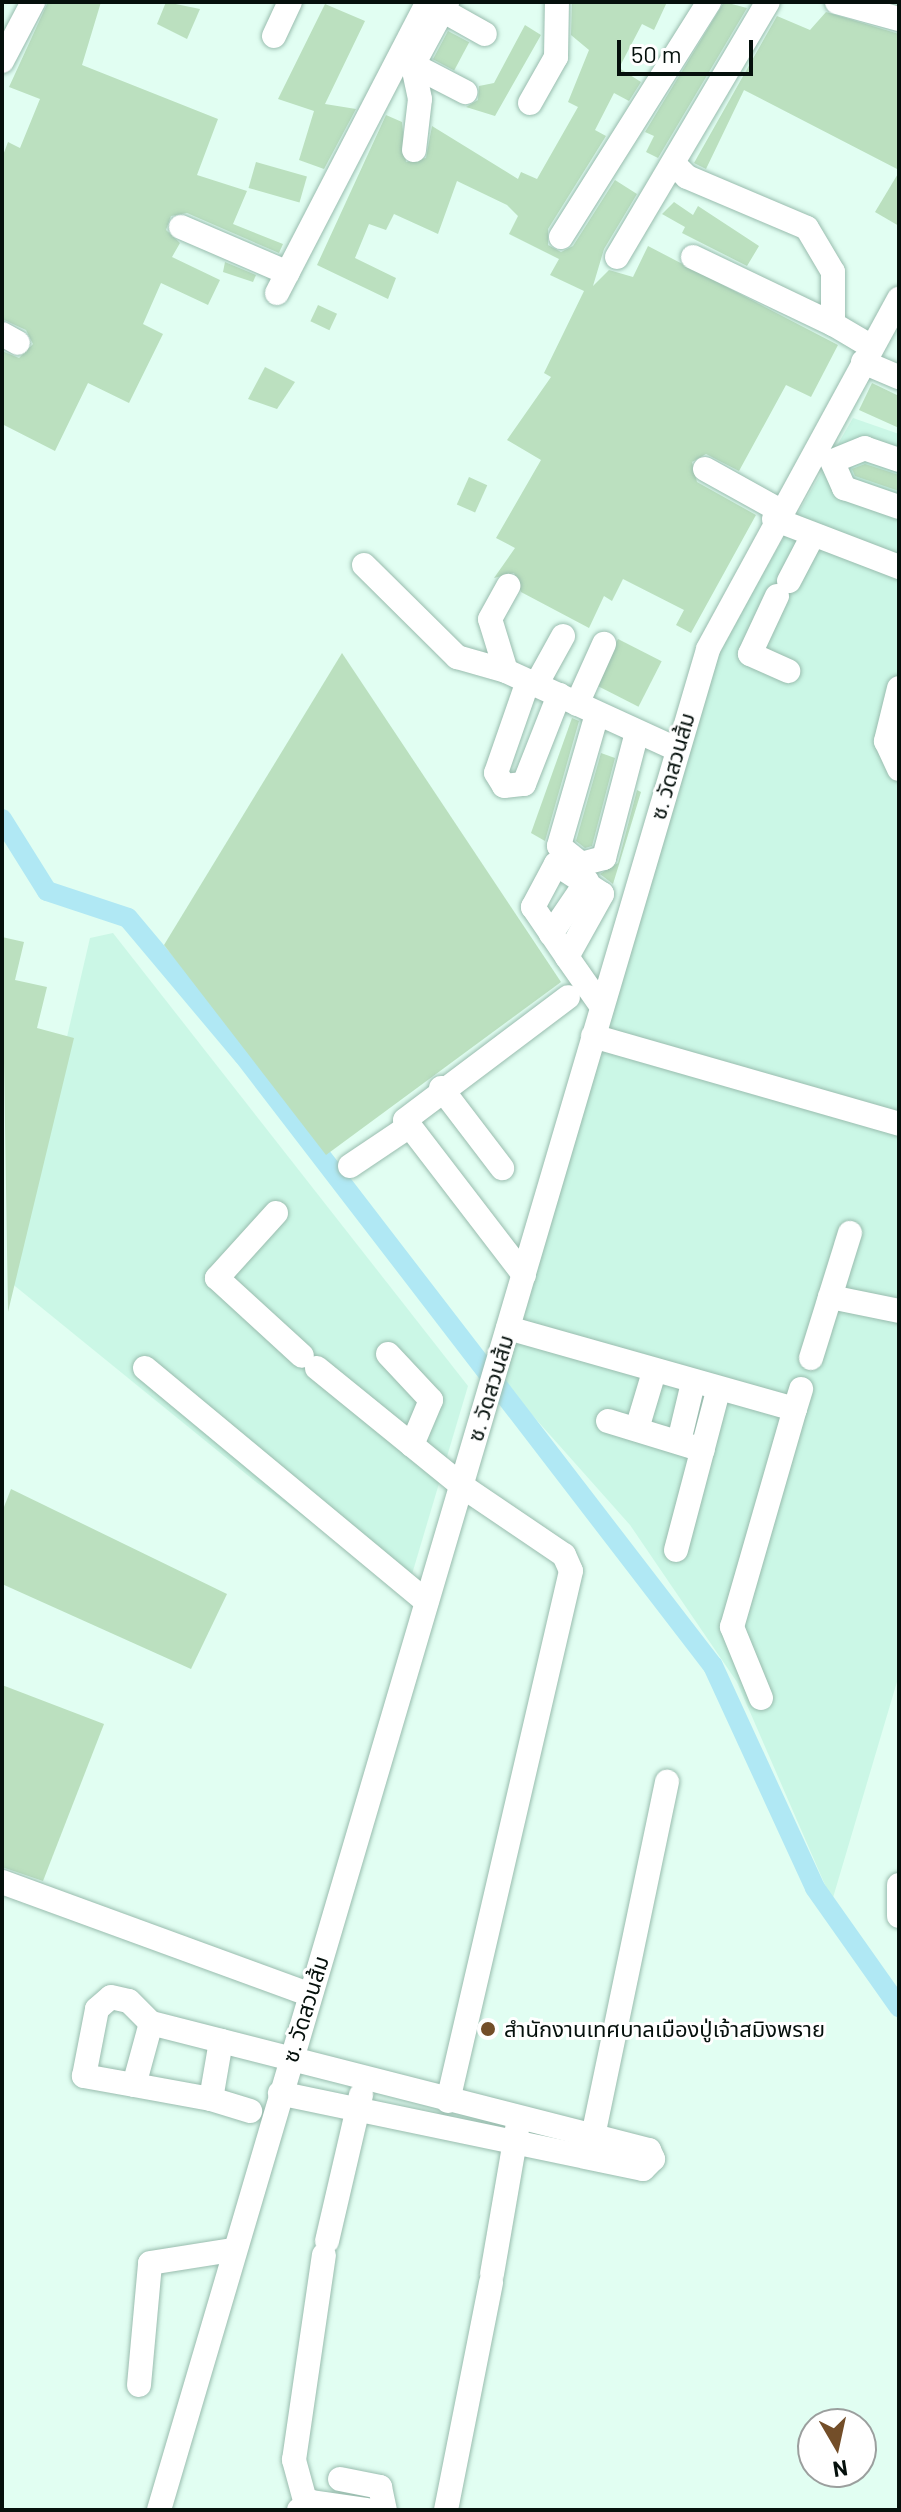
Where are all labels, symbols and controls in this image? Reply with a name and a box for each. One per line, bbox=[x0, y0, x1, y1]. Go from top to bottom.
scale bar bbox=[621, 24, 757, 74]
text: 50 m bbox=[631, 39, 682, 68]
street label: ซ. วัดสวนส้ม bbox=[644, 709, 700, 823]
street label: ซ. วัดสวนส้ม bbox=[461, 1331, 519, 1445]
street label: ซ. วัดสวนส้ม bbox=[276, 1952, 334, 2066]
place label: สำนักงานเทศบาลเมืองปู่เจ้าสมิงพราย bbox=[504, 2016, 825, 2042]
marker: สำนักงานเทศบาลเมืองปู่เจ้าสมิงพราย bbox=[479, 2020, 497, 2038]
north arrow bbox=[797, 2408, 877, 2488]
text: N bbox=[831, 2456, 850, 2484]

